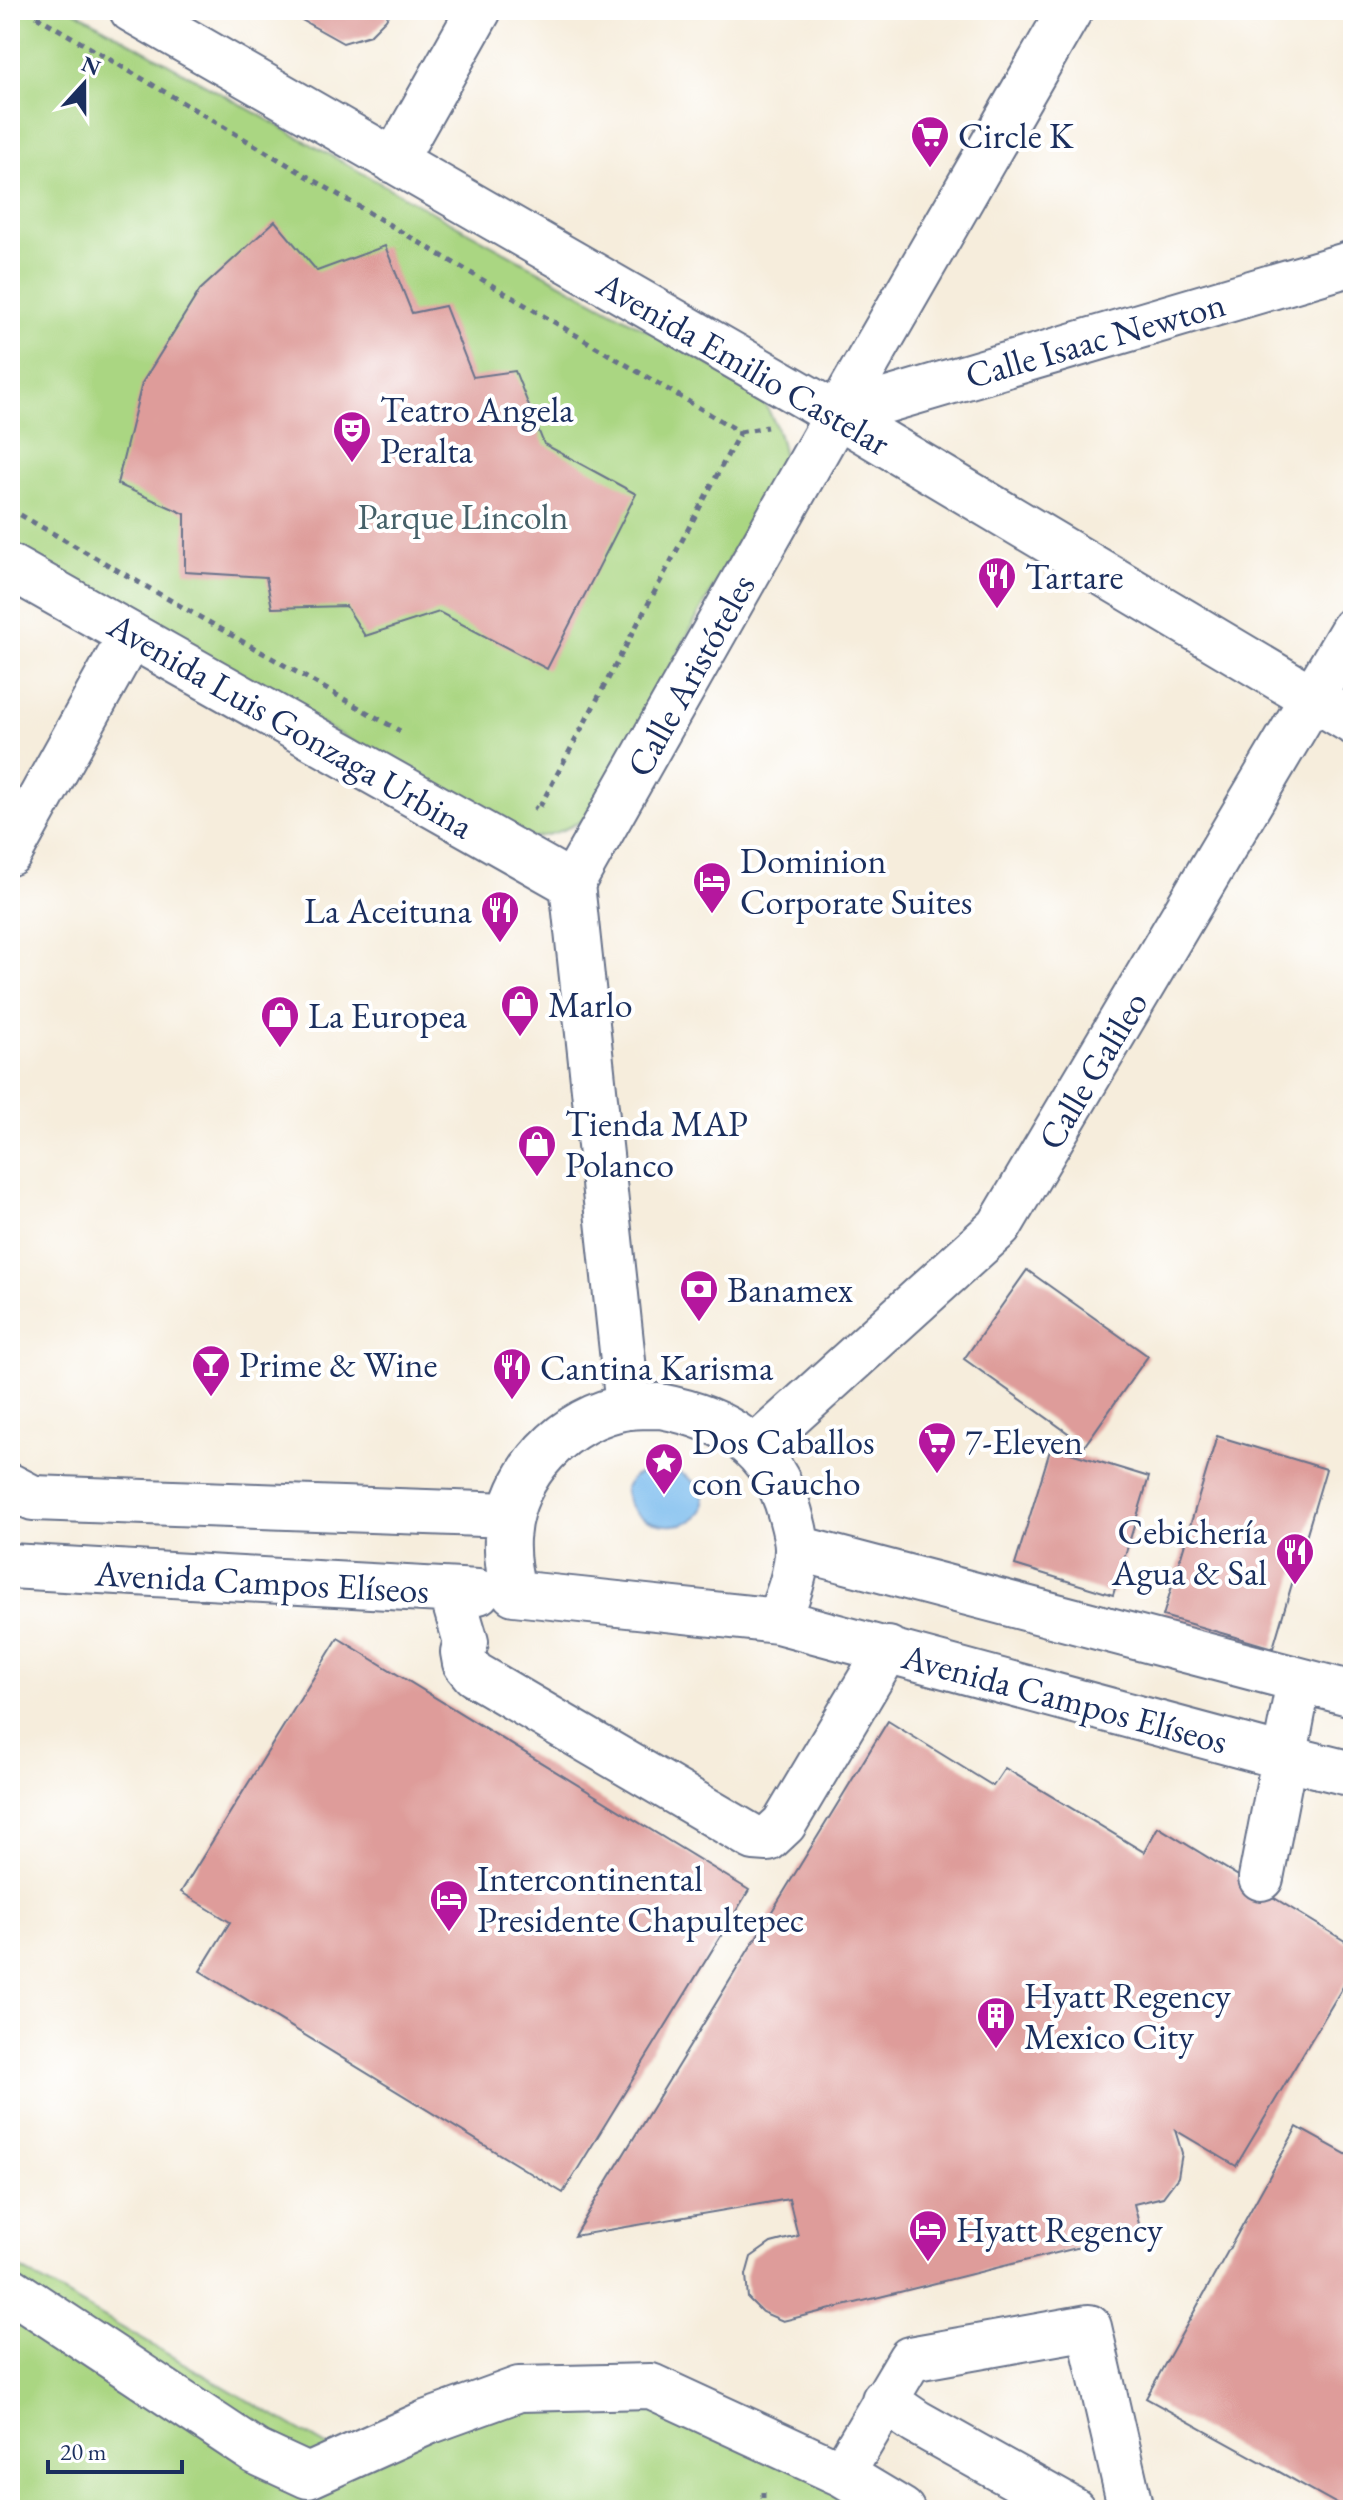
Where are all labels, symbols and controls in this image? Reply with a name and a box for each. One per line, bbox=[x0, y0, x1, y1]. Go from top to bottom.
north arrow bbox=[44, 44, 124, 124]
text: N bbox=[77, 49, 105, 83]
place label: Circle K bbox=[958, 112, 1074, 159]
supermarket icon: Circle K bbox=[909, 114, 951, 169]
street label: Avenida Emilio Castelar bbox=[588, 260, 899, 466]
street label: Calle Isaac Newton bbox=[960, 280, 1231, 399]
place label: Teatro Angela Peralta bbox=[380, 386, 574, 474]
theatre icon: Teatro Angela Peralta bbox=[331, 409, 373, 464]
park label: Parque Lincoln bbox=[357, 493, 569, 540]
place label: Tartare bbox=[1025, 553, 1123, 600]
restaurant icon: Tartare bbox=[976, 555, 1018, 610]
street label: Calle Aristóteles bbox=[615, 566, 765, 785]
street label: Avenida Luis Gonzaga Urbina bbox=[99, 601, 482, 850]
place label: Dominion Corporate Suites bbox=[740, 837, 972, 925]
hotel icon: Dominion Corporate Suites bbox=[691, 860, 733, 915]
place label: La Aceituna bbox=[304, 887, 473, 934]
restaurant icon: La Aceituna bbox=[479, 889, 521, 944]
place label: Marlo bbox=[548, 981, 633, 1028]
street label: Calle Galileo bbox=[1027, 982, 1158, 1158]
shop icon: Marlo bbox=[499, 983, 541, 1038]
place label: La Europea bbox=[308, 992, 467, 1039]
shop icon: La Europea bbox=[259, 994, 301, 1049]
place label: Tienda MAP Polanco bbox=[565, 1100, 748, 1188]
shop icon: Tienda MAP Polanco bbox=[516, 1123, 558, 1178]
place label: Banamex bbox=[727, 1266, 853, 1313]
bank icon: Banamex bbox=[678, 1268, 720, 1323]
place label: Prime & Wine bbox=[239, 1341, 438, 1388]
bar icon: Prime & Wine bbox=[190, 1343, 232, 1398]
place label: Cantina Karisma bbox=[540, 1344, 774, 1391]
restaurant icon: Cantina Karisma bbox=[491, 1346, 533, 1401]
place label: Dos Caballos con Gaucho bbox=[692, 1418, 875, 1506]
place label: 7-Eleven bbox=[965, 1418, 1083, 1465]
supermarket icon: 7-Eleven bbox=[916, 1420, 958, 1475]
place icon: Dos Caballos con Gaucho bbox=[643, 1441, 685, 1496]
place label: Cebichería Agua & Sal bbox=[1111, 1508, 1268, 1596]
restaurant icon: Cebichería Agua & Sal bbox=[1274, 1531, 1316, 1586]
street label: Avenida Campos Elíseos bbox=[93, 1549, 430, 1614]
street label: Avenida Campos Elíseos bbox=[896, 1632, 1233, 1764]
place label: Intercontinental Presidente Chapultepec bbox=[477, 1855, 804, 1943]
hotel icon: Intercontinental Presidente Chapultepec bbox=[428, 1878, 470, 1933]
place label: Hyatt Regency Mexico City bbox=[1024, 1972, 1231, 2060]
building icon: Hyatt Regency Mexico City bbox=[975, 1995, 1017, 2050]
place label: Hyatt Regency bbox=[956, 2206, 1163, 2253]
hotel icon: Hyatt Regency bbox=[907, 2208, 949, 2263]
scale bar bbox=[48, 2424, 182, 2474]
text: 20 m bbox=[60, 2436, 107, 2467]

